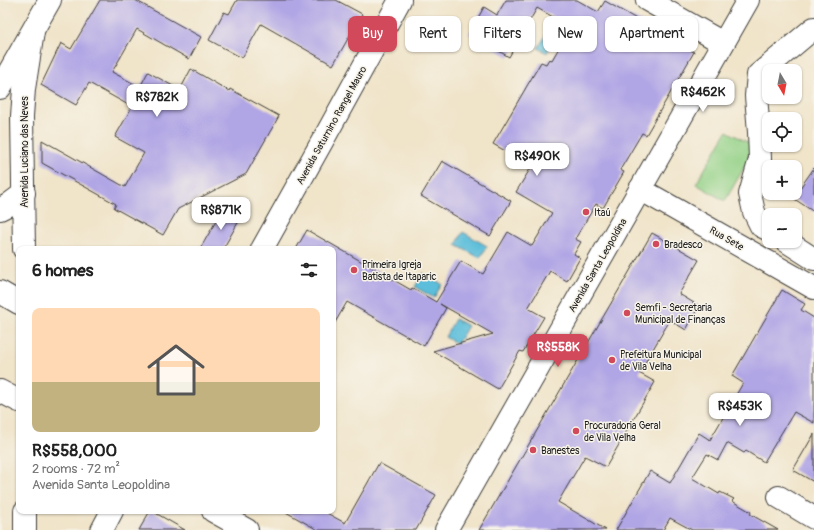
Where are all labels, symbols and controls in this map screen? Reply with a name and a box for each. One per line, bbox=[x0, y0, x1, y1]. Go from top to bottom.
chip: Buy bbox=[348, 16, 397, 52]
chip: Rent bbox=[405, 16, 461, 52]
chip: Filters bbox=[469, 16, 535, 52]
chip: New bbox=[543, 16, 597, 52]
chip: Apartment bbox=[605, 16, 698, 52]
street label: Avenida Saturnino Rangel Mauro bbox=[294, 64, 370, 187]
north arrow bbox=[762, 64, 802, 104]
map controls bbox=[762, 64, 802, 248]
pin: R$462K bbox=[670, 79, 736, 113]
pin: R$782K bbox=[124, 84, 190, 118]
text: R$462K bbox=[681, 84, 725, 100]
text: R$782K bbox=[135, 89, 179, 105]
street label: Avenida Luciano das Neves bbox=[19, 96, 31, 208]
button: locate bbox=[762, 112, 802, 152]
pin: R$490K bbox=[504, 143, 570, 177]
text: R$490K bbox=[514, 148, 560, 164]
button: + bbox=[762, 160, 802, 200]
pin: R$871K bbox=[188, 197, 254, 231]
text: R$871K bbox=[201, 202, 241, 218]
marker: Itaú bbox=[581, 207, 591, 217]
place label: Itaú bbox=[594, 207, 611, 219]
button: − bbox=[762, 208, 802, 248]
street label: Avenida Santa Leopoldina bbox=[566, 216, 630, 315]
street label: Rua Sete bbox=[707, 224, 746, 253]
marker: Bradesco bbox=[651, 239, 661, 249]
place label: Bradesco bbox=[664, 239, 703, 251]
icon: filters bbox=[298, 259, 320, 281]
place label: Primeira Igreja Batista de Itaparic bbox=[362, 259, 437, 283]
text: 6 homes bbox=[32, 260, 93, 281]
marker: Primeira Igreja Batista de Itaparic bbox=[349, 265, 359, 275]
place label: Semfi - Secretaria Municipal de Finanças bbox=[635, 302, 726, 326]
marker: Semfi - Secretaria Municipal de Finanças bbox=[622, 308, 632, 318]
icon: home bbox=[140, 334, 212, 406]
pin: R$558K bbox=[525, 334, 591, 368]
text: R$558K bbox=[536, 339, 580, 355]
place label: Prefeitura Municipal de Vila Velha bbox=[620, 349, 702, 373]
marker: Prefeitura Municipal de Vila Velha bbox=[607, 355, 617, 365]
pin: R$453K bbox=[707, 393, 773, 427]
text: R$453K bbox=[718, 398, 762, 414]
place label: Procuradoria Geral de Vila Velha bbox=[584, 420, 661, 444]
marker: Procuradoria Geral de Vila Velha bbox=[571, 426, 581, 436]
text: R$558,000 bbox=[32, 440, 117, 461]
marker: Banestes bbox=[528, 445, 538, 455]
place label: Banestes bbox=[541, 445, 580, 457]
text: 2 rooms · 72 m² bbox=[32, 461, 120, 477]
text: Avenida Santa Leopoldina bbox=[32, 477, 170, 493]

